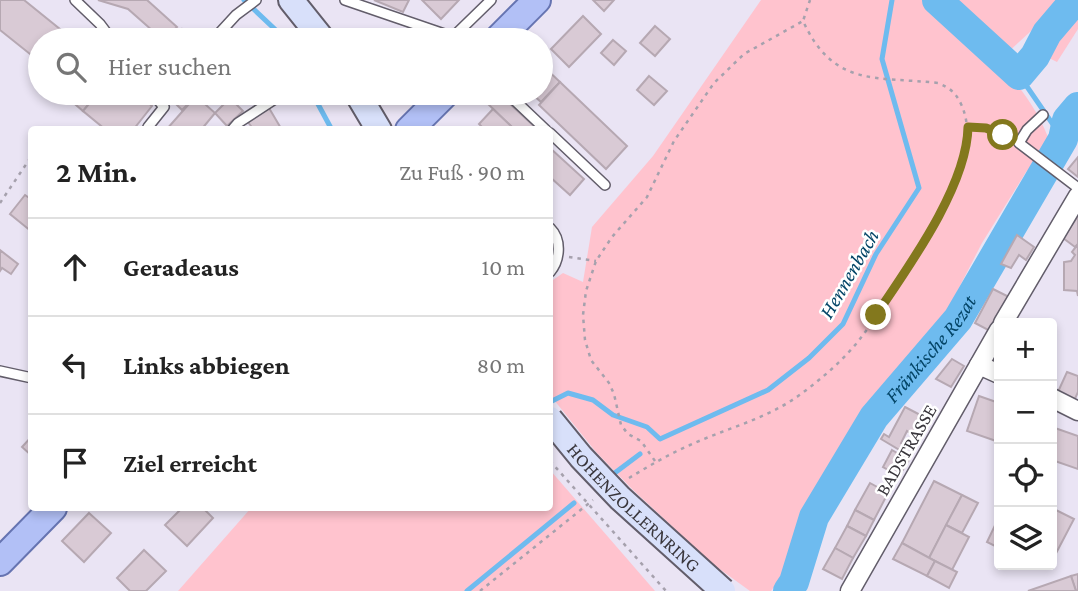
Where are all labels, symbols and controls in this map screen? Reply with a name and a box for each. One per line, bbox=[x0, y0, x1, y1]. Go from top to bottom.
search box bbox=[28, 28, 553, 105]
icon: search bbox=[52, 48, 90, 86]
text: Hier suchen bbox=[108, 52, 231, 81]
route start bbox=[987, 119, 1018, 150]
text: 2 Min. bbox=[56, 155, 137, 188]
text: Zu Fuß · 90 m bbox=[399, 159, 525, 185]
water label: Hennenbach bbox=[814, 225, 884, 323]
icon: ahead bbox=[56, 248, 94, 286]
text: Geradeaus bbox=[123, 253, 239, 282]
text: 10 m bbox=[482, 254, 525, 280]
water label: Fränkische Rezat bbox=[880, 290, 982, 408]
route end bbox=[860, 299, 891, 330]
map controls bbox=[994, 318, 1057, 570]
button: + bbox=[994, 318, 1057, 381]
icon: left bbox=[56, 346, 94, 384]
text: Links abbiegen bbox=[123, 351, 290, 380]
text: 80 m bbox=[477, 352, 525, 378]
button: − bbox=[994, 381, 1057, 444]
street label: BADSTRASSE bbox=[871, 401, 941, 499]
street label: HOHENZOLLERNRING bbox=[563, 439, 705, 576]
icon: arrive bbox=[56, 444, 94, 482]
button: locate bbox=[994, 444, 1057, 507]
text: Ziel erreicht bbox=[123, 449, 257, 478]
button: layers bbox=[994, 507, 1057, 570]

